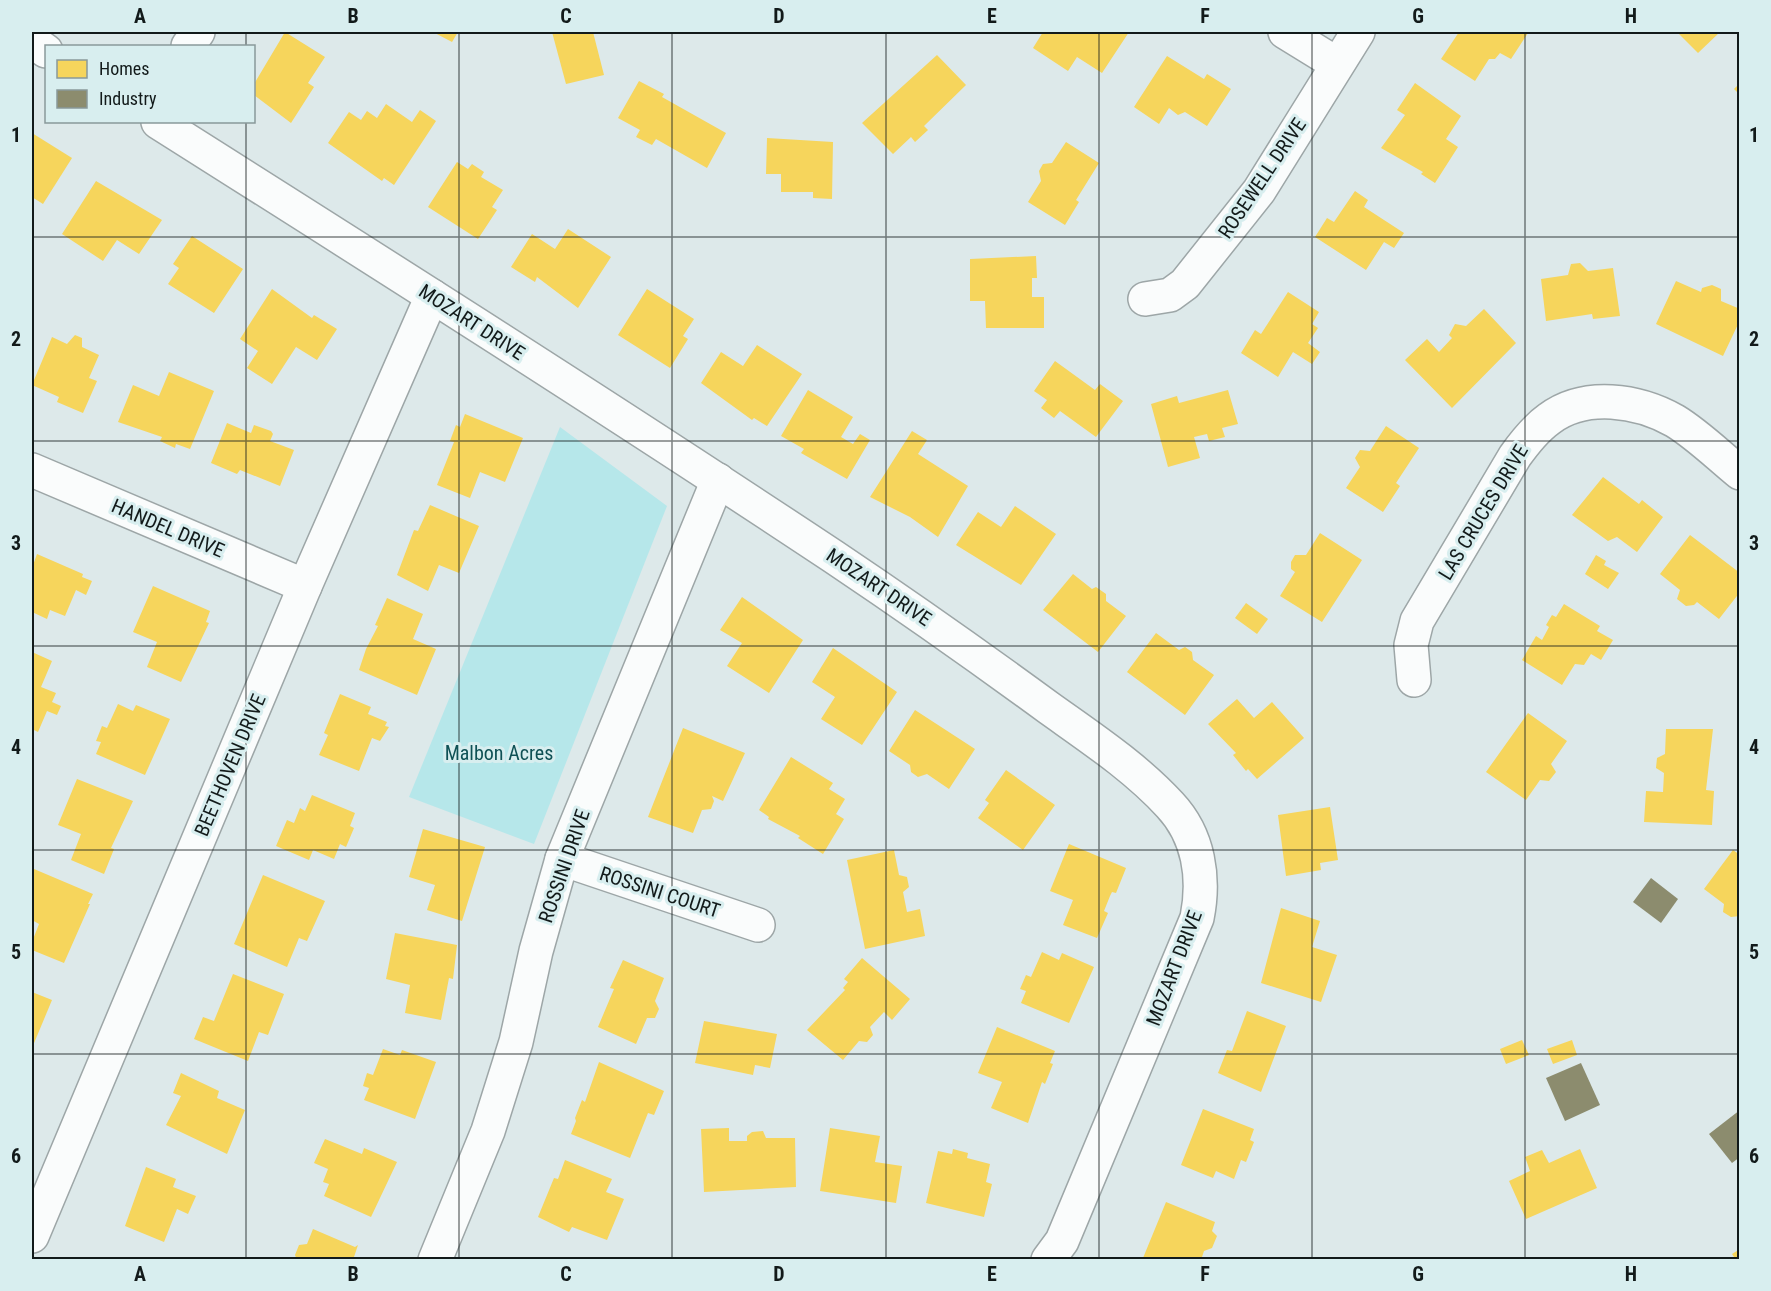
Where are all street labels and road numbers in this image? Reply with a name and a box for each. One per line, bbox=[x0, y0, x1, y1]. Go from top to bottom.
street label: ROSEWELL DRIVE bbox=[1213, 113, 1311, 243]
street label: MOZART DRIVE bbox=[414, 279, 530, 365]
street label: LAS CRUCES DRIVE bbox=[1433, 440, 1533, 584]
street label: HANDEL DRIVE bbox=[108, 493, 228, 563]
street label: MOZART DRIVE bbox=[822, 543, 936, 631]
street label: BEETHOVEN DRIVE bbox=[189, 690, 271, 840]
street label: ROSSINI DRIVE bbox=[533, 806, 595, 926]
street label: ROSSINI COURT bbox=[597, 861, 723, 923]
street label: MOZART DRIVE bbox=[1141, 907, 1207, 1029]

